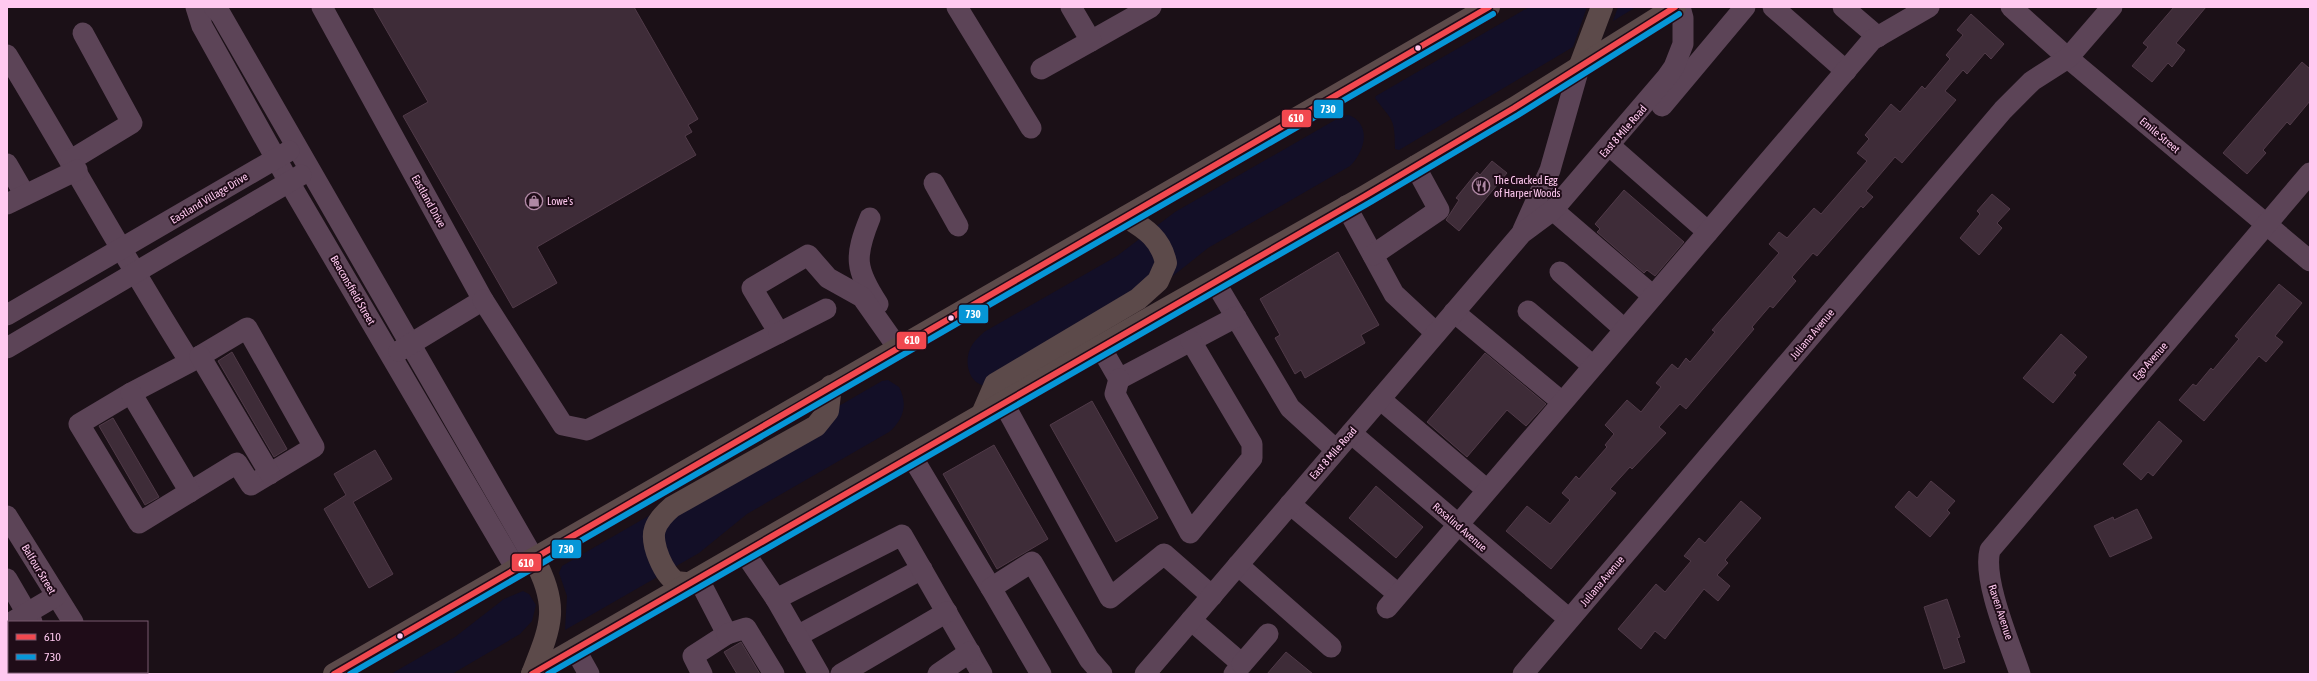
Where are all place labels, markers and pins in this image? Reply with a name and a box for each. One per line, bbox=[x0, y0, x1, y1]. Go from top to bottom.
unlabelled marker bbox=[1413, 43, 1423, 53]
place label: The Cracked Egg of Harper Woods bbox=[1494, 174, 1561, 199]
restaurant icon: The Cracked Egg of Harper Woods bbox=[1471, 176, 1491, 196]
shop icon: Lowe's bbox=[524, 191, 544, 211]
place label: Lowe's bbox=[547, 195, 573, 207]
unlabelled marker bbox=[946, 313, 956, 323]
unlabelled marker bbox=[395, 631, 405, 641]

